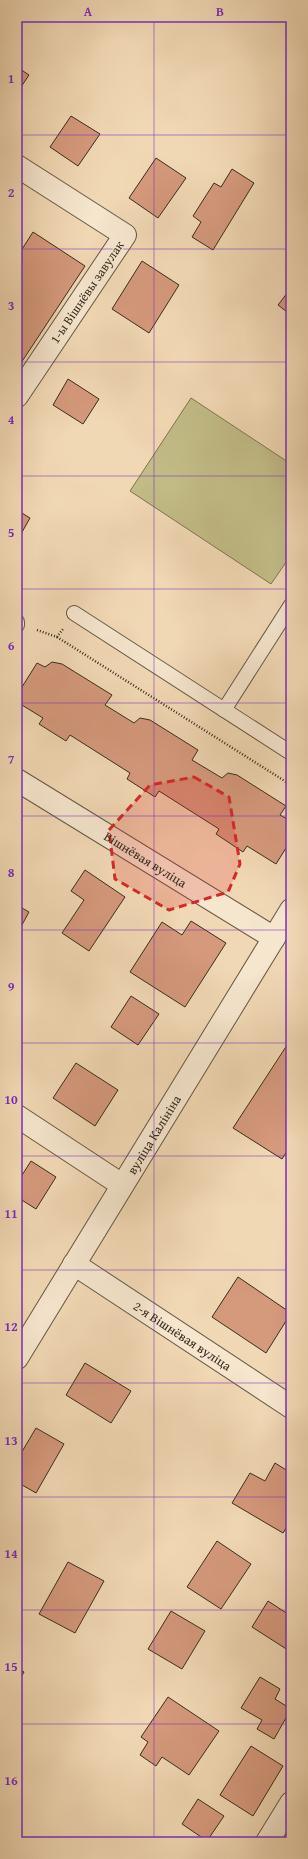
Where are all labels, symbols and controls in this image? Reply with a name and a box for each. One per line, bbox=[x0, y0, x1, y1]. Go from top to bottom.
text: A bbox=[84, 2, 93, 21]
text: B bbox=[216, 2, 224, 21]
text: 1 bbox=[8, 69, 14, 88]
text: 2 bbox=[8, 183, 15, 202]
street label: 1-ы Вішнёвы завулак bbox=[45, 237, 129, 347]
text: 3 bbox=[8, 296, 14, 315]
text: 4 bbox=[8, 410, 15, 429]
text: 5 bbox=[8, 523, 15, 542]
text: 6 bbox=[8, 636, 15, 655]
text: 7 bbox=[8, 750, 15, 769]
street label: Вішнёвая вуліца bbox=[101, 826, 191, 892]
text: 8 bbox=[8, 863, 15, 882]
text: 9 bbox=[8, 977, 15, 996]
text: 10 bbox=[4, 1090, 18, 1109]
street label: вуліца Калініна bbox=[122, 1090, 186, 1178]
text: 11 bbox=[4, 1204, 18, 1223]
street label: 2-я Вішнёвая вуліца bbox=[130, 1296, 236, 1375]
text: 12 bbox=[4, 1317, 18, 1336]
text: 13 bbox=[4, 1431, 18, 1450]
text: 14 bbox=[4, 1544, 18, 1563]
text: 15 bbox=[4, 1657, 18, 1676]
text: 16 bbox=[4, 1771, 18, 1790]

